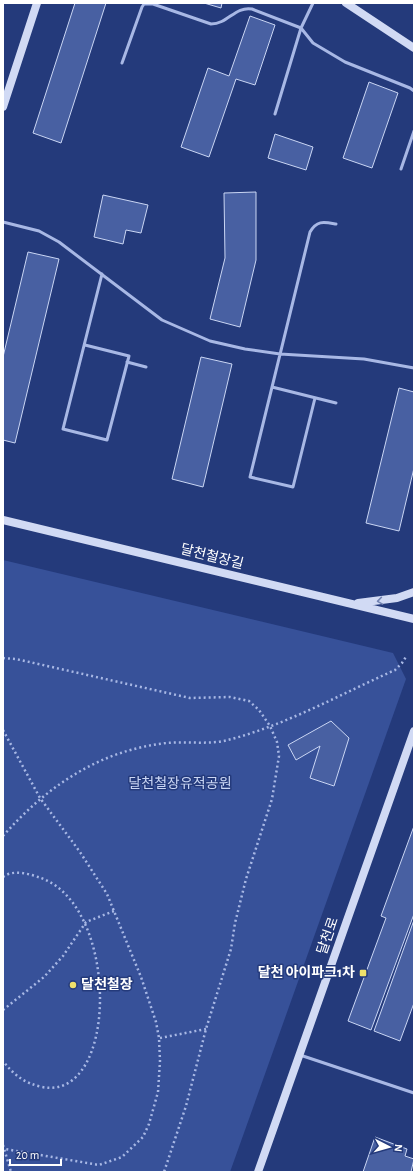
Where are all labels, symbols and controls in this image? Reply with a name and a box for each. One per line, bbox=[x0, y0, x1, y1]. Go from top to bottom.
street label: 달천철장길 bbox=[179, 540, 245, 572]
one-way arrow bbox=[377, 596, 383, 605]
park label: 달천철장유적공원 bbox=[128, 775, 232, 791]
street label: 달천로 bbox=[313, 915, 341, 957]
place label: 달천 아이파크1차 bbox=[258, 964, 355, 980]
marker: 달천 아이파크1차 bbox=[358, 968, 368, 978]
place label: 달천철장 bbox=[81, 976, 133, 992]
marker: 달천철장 bbox=[68, 980, 78, 990]
north arrow bbox=[369, 1127, 409, 1167]
scale bar bbox=[10, 1141, 61, 1167]
text: N bbox=[393, 1144, 404, 1152]
text: 20 m bbox=[16, 1149, 39, 1161]

